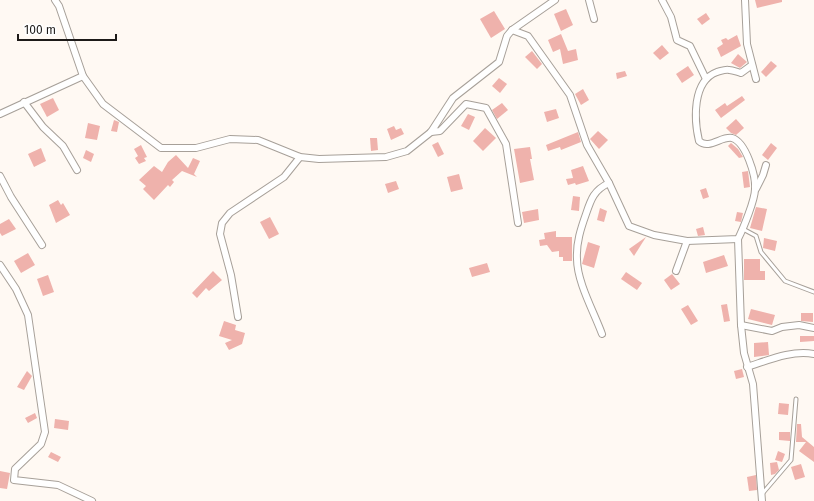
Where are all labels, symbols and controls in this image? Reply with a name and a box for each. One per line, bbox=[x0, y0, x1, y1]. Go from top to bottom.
scale bar bbox=[18, 16, 116, 42]
text: 100 m bbox=[24, 23, 56, 37]

